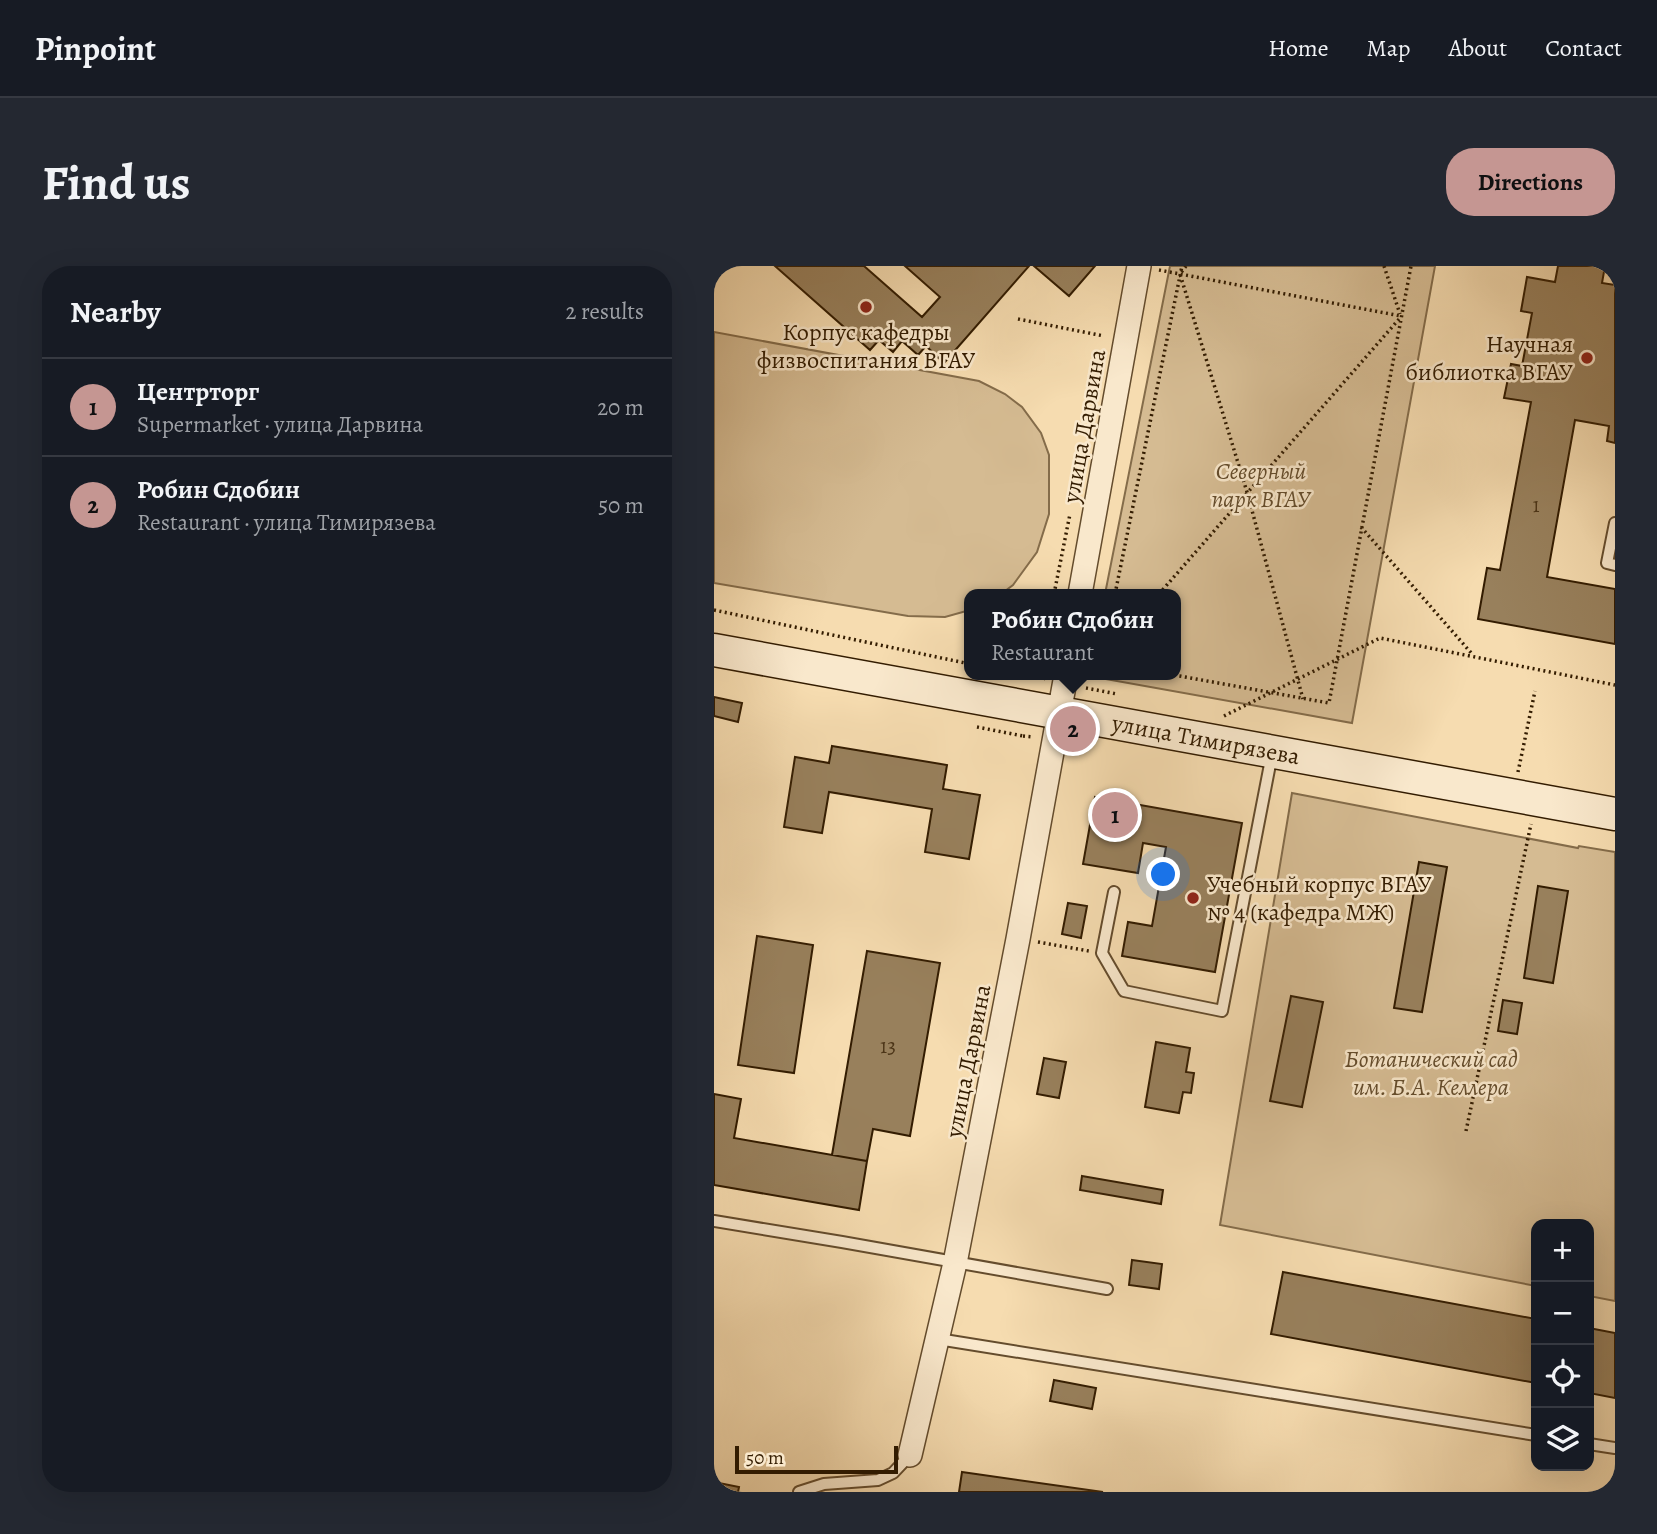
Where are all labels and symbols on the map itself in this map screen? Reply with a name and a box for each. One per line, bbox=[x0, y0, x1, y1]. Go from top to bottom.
marker: Корпус кафедры физвоспитания ВГАУ bbox=[858, 299, 874, 315]
place label: Корпус кафедры физвоспитания ВГАУ bbox=[757, 316, 975, 376]
place label: Научная библиотка ВГАУ bbox=[1405, 328, 1573, 388]
street label: улица Дарвина bbox=[1055, 347, 1113, 506]
marker: Научная библиотка ВГАУ bbox=[1579, 350, 1595, 366]
park label: Северный парк ВГАУ bbox=[1211, 455, 1312, 515]
house number: 1 bbox=[1532, 491, 1540, 519]
pin: 2 bbox=[1050, 703, 1096, 755]
street label: улица Тимирязева bbox=[1108, 707, 1302, 772]
pin: 1 bbox=[1092, 789, 1138, 841]
your location bbox=[1146, 857, 1180, 891]
place label: Учебный корпус ВГАУ № 4 (кафедра МЖ) bbox=[1207, 868, 1432, 928]
marker: Учебный корпус ВГАУ № 4 (кафедра МЖ) bbox=[1185, 890, 1201, 906]
street label: улица Дарвина bbox=[937, 982, 999, 1141]
house number: 13 bbox=[880, 1032, 896, 1060]
park label: Ботанический сад им. Б.А. Келлера bbox=[1344, 1043, 1518, 1103]
scale bar bbox=[735, 1443, 898, 1475]

